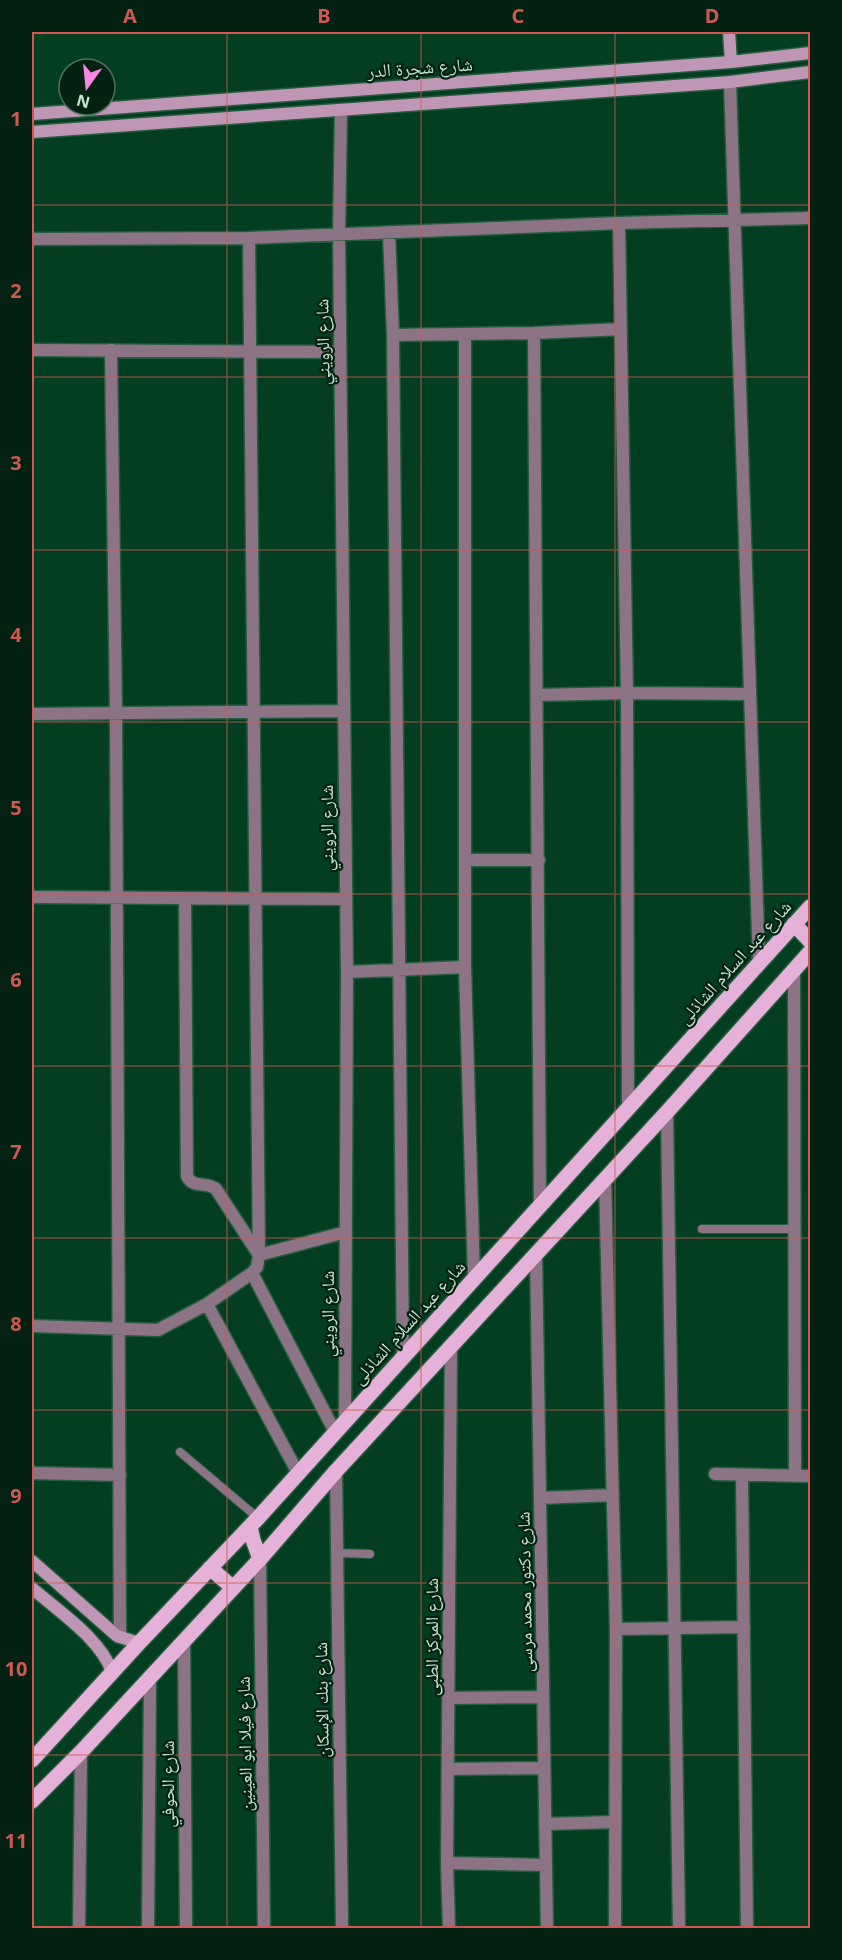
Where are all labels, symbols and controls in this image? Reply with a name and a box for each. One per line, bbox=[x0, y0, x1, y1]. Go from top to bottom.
text: A bbox=[123, 2, 137, 29]
text: B bbox=[317, 2, 331, 29]
text: C bbox=[512, 2, 525, 29]
text: D bbox=[705, 2, 719, 29]
street label: شارع شجرة الدر bbox=[365, 51, 474, 83]
north arrow bbox=[57, 57, 117, 117]
text: N bbox=[74, 89, 92, 114]
text: 1 bbox=[10, 105, 22, 132]
text: 2 bbox=[10, 277, 22, 304]
street label: شارع الرويني bbox=[309, 298, 338, 385]
text: 3 bbox=[10, 449, 22, 476]
text: 4 bbox=[10, 621, 22, 648]
street label: شارع الرويني bbox=[314, 785, 342, 871]
text: 5 bbox=[10, 794, 22, 821]
street label: شارع عبد السلام الشاذلى bbox=[672, 895, 797, 1030]
text: 6 bbox=[10, 966, 22, 993]
text: 7 bbox=[10, 1138, 22, 1165]
street label: شارع عبد السلام الشاذلى bbox=[346, 1255, 471, 1390]
street label: شارع الرويني bbox=[315, 1271, 343, 1357]
text: 8 bbox=[10, 1310, 22, 1337]
text: 9 bbox=[10, 1482, 22, 1509]
street label: شارع دكتور محمد مرسى bbox=[511, 1511, 537, 1673]
street label: شارع المركز الطبى bbox=[419, 1578, 443, 1696]
street label: شارع بنك الإسكان bbox=[308, 1642, 334, 1758]
text: 10 bbox=[5, 1655, 27, 1682]
street label: شارع فيلا ابو العينين bbox=[231, 1676, 257, 1812]
street label: شارع الحوفي bbox=[155, 1740, 183, 1828]
text: 11 bbox=[5, 1827, 27, 1854]

